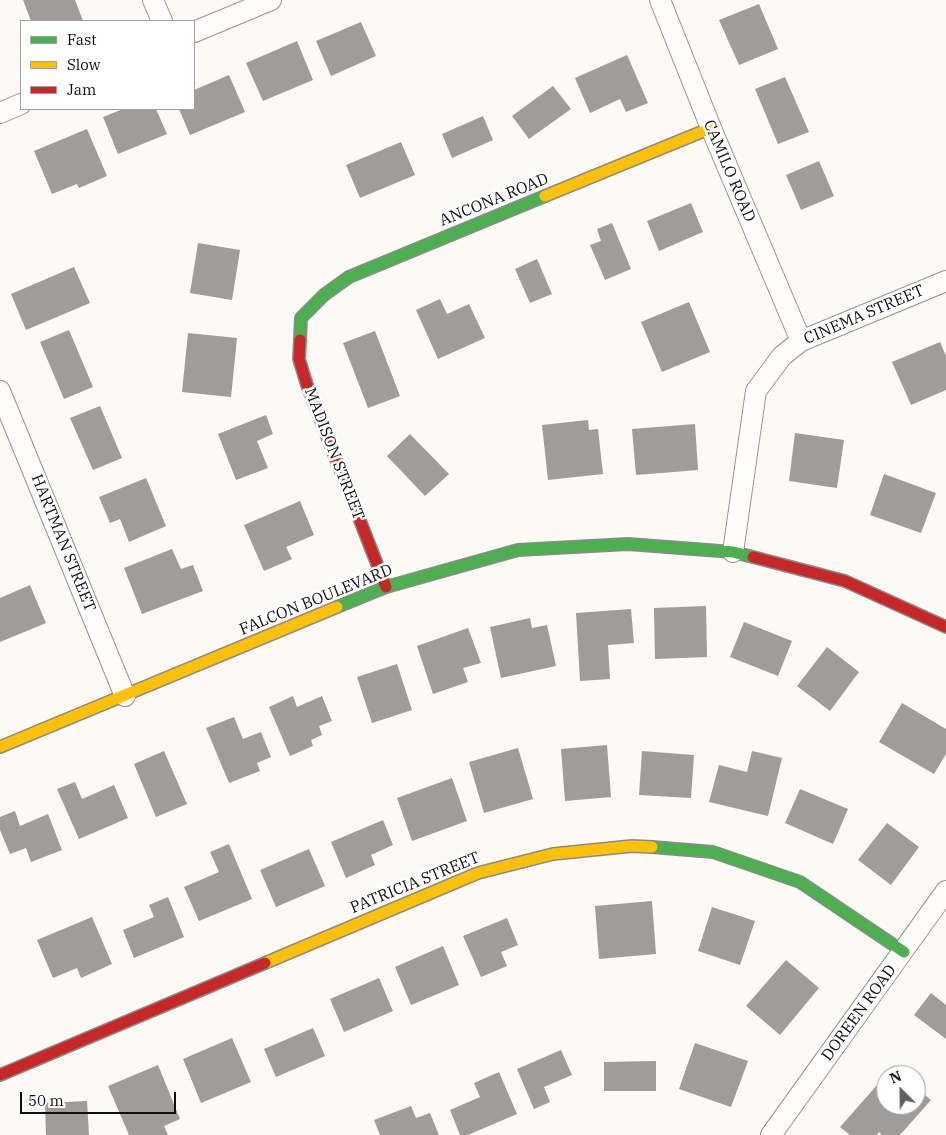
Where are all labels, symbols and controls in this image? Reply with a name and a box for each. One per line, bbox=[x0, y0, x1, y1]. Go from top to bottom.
legend bbox=[20, 20, 195, 110]
text: Fast bbox=[67, 30, 97, 49]
text: Slow bbox=[67, 55, 100, 74]
text: Jam bbox=[67, 80, 96, 99]
street label: CAMILO ROAD bbox=[699, 117, 759, 225]
street label: ANCONA ROAD bbox=[437, 169, 551, 231]
street label: CINEMA STREET bbox=[801, 281, 927, 349]
street label: MADISON STREET bbox=[300, 385, 368, 523]
street label: HARTMAN STREET bbox=[27, 471, 99, 615]
street label: FALCON BOULEVARD bbox=[237, 560, 395, 640]
street label: PATRICIA STREET bbox=[347, 848, 483, 918]
street label: DOREEN ROAD bbox=[818, 961, 900, 1065]
north arrow bbox=[876, 1065, 926, 1115]
text: N bbox=[887, 1067, 904, 1088]
scale bar bbox=[22, 1082, 179, 1114]
text: 50 m bbox=[28, 1091, 64, 1110]

